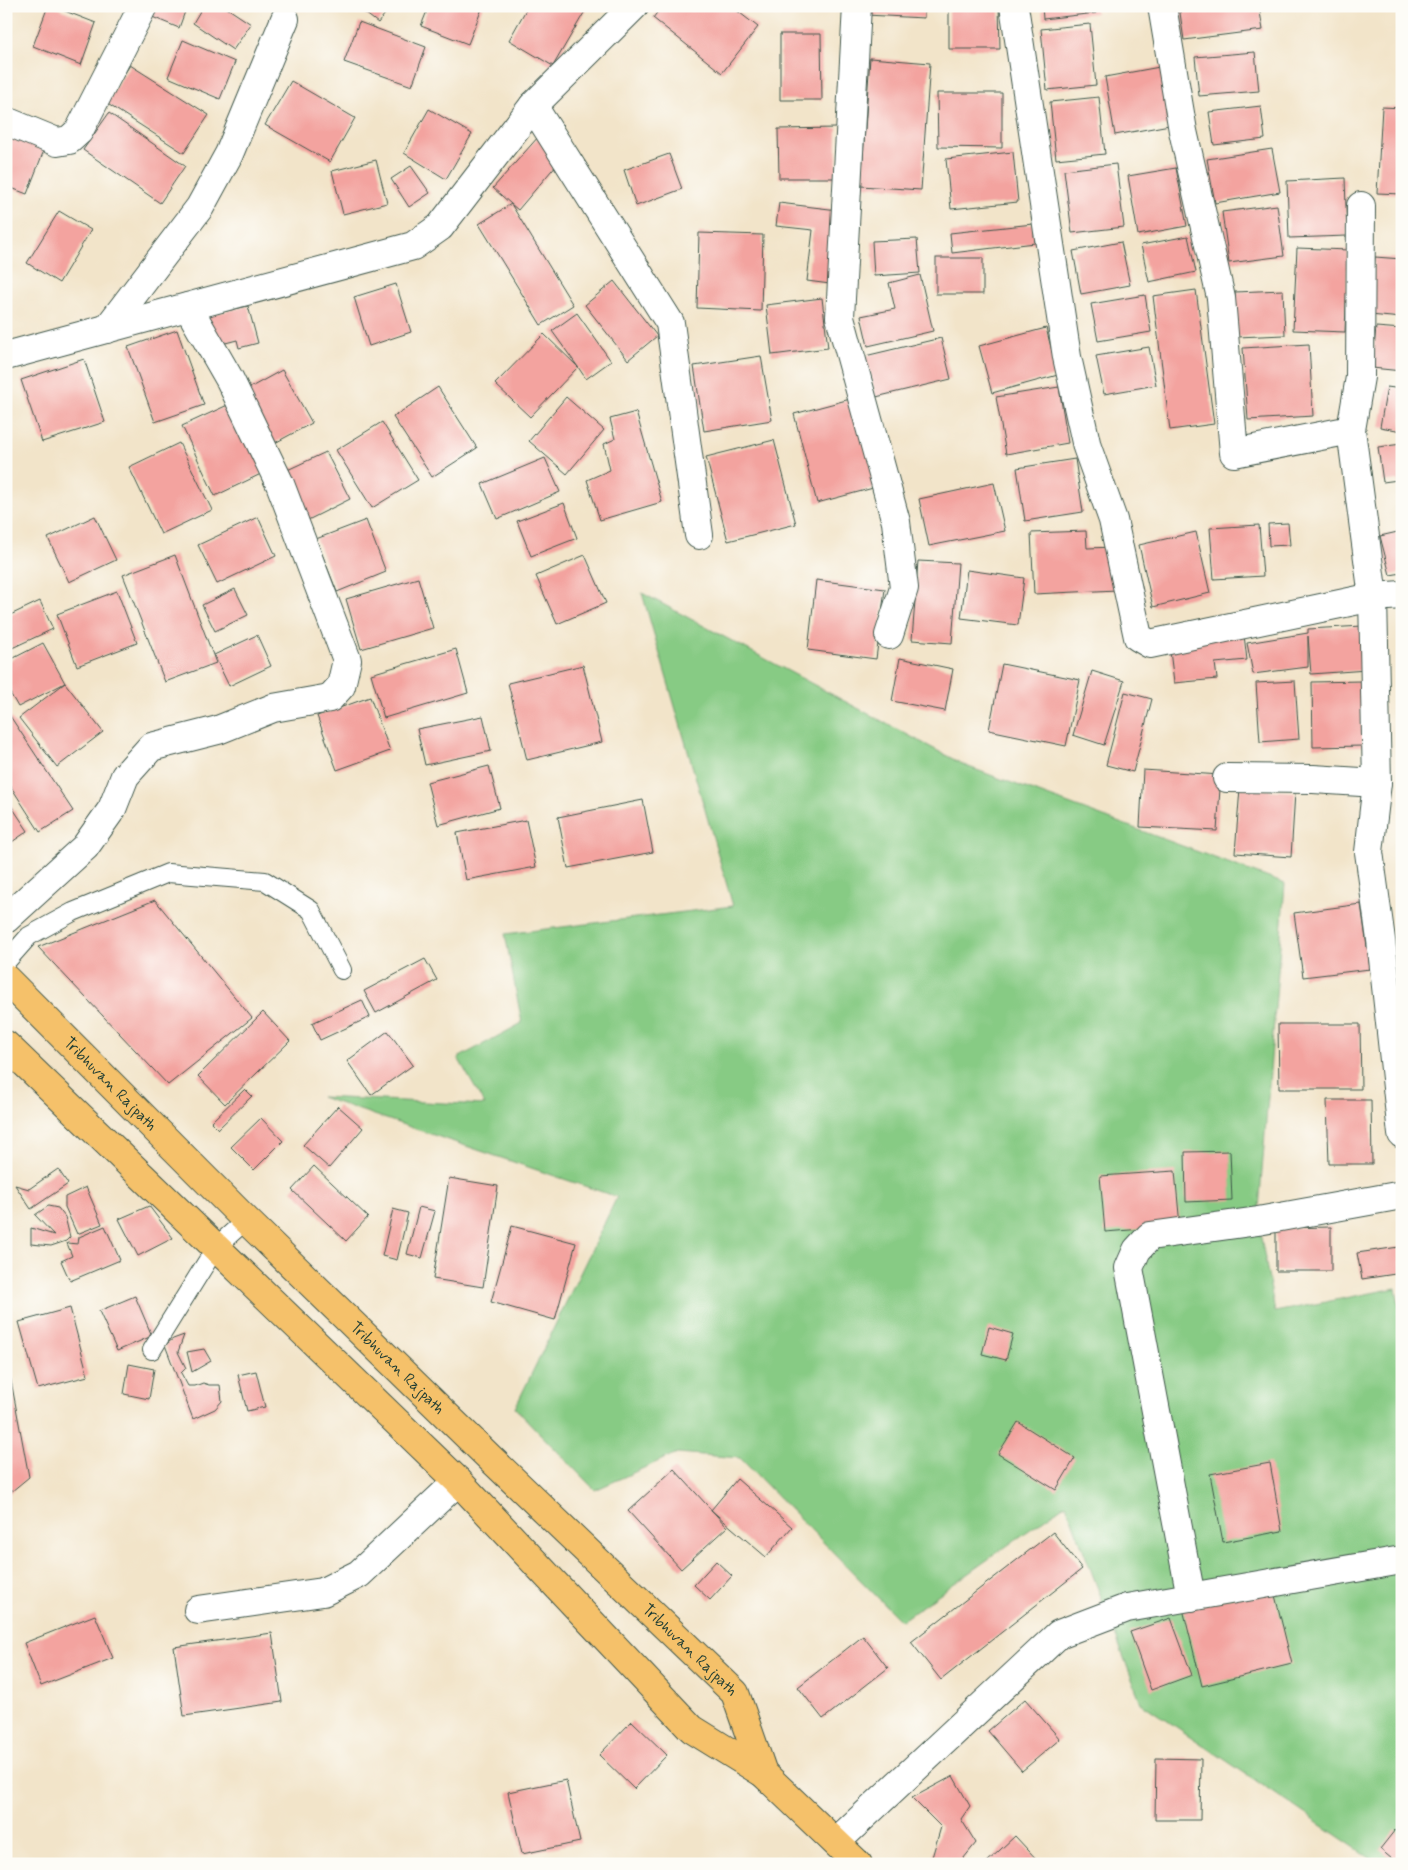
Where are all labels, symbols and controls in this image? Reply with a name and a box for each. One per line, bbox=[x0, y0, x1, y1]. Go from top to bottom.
street label: Tribhuvan Rajpath bbox=[59, 1032, 162, 1135]
street label: Tribhuvan Rajpath bbox=[346, 1317, 450, 1419]
street label: Tribhuvan Rajpath bbox=[638, 1599, 742, 1700]

